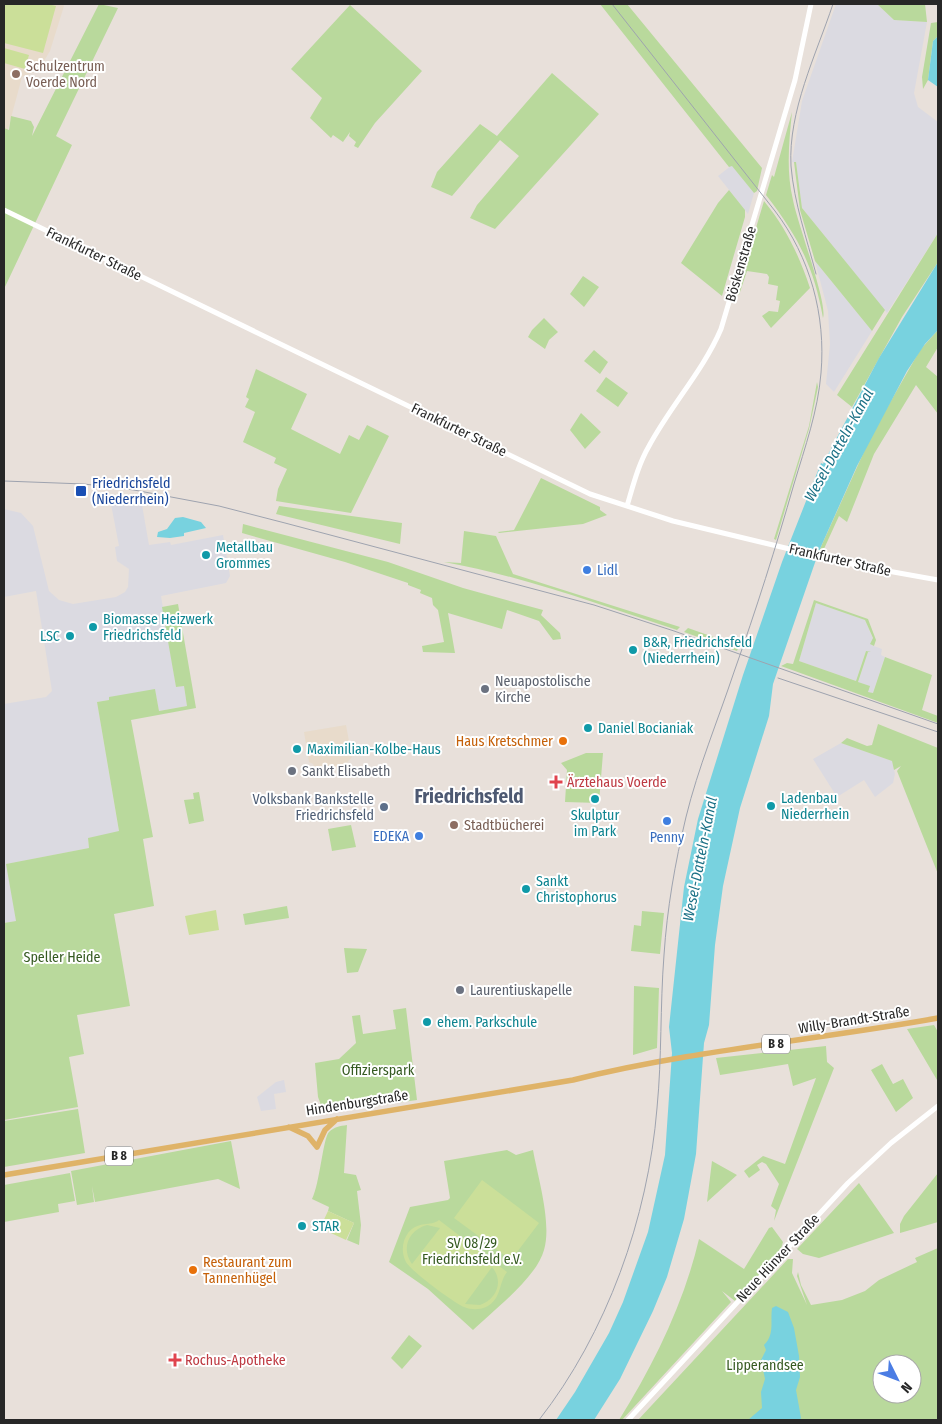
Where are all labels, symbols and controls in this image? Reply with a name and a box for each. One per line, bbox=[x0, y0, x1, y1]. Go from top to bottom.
place label: Schulzentrum Voerde Nord bbox=[26, 58, 105, 91]
marker: Schulzentrum Voerde Nord bbox=[10, 68, 22, 80]
street label: Frankfurter Straße bbox=[44, 224, 145, 284]
street label: Böskenstraße bbox=[722, 224, 760, 304]
water label: Wesel-Datteln-Kanal bbox=[801, 385, 878, 505]
street label: Frankfurter Straße bbox=[409, 400, 510, 460]
place label: Friedrichsfeld (Niederrhein) bbox=[92, 475, 170, 508]
marker: Friedrichsfeld (Niederrhein) bbox=[74, 484, 88, 498]
place label: Metallbau Grommes bbox=[216, 539, 273, 572]
street label: Frankfurter Straße bbox=[787, 540, 893, 580]
marker: Metallbau Grommes bbox=[200, 549, 212, 561]
place label: Lidl bbox=[597, 562, 618, 579]
marker: Lidl bbox=[581, 564, 593, 576]
place label: Biomasse Heizwerk Friedrichsfeld bbox=[103, 611, 214, 644]
marker: Biomasse Heizwerk Friedrichsfeld bbox=[87, 621, 99, 633]
place label: LSC bbox=[40, 628, 60, 645]
marker: LSC bbox=[64, 630, 76, 642]
place label: B&R, Friedrichsfeld (Niederrhein) bbox=[643, 634, 752, 667]
marker: B&R, Friedrichsfeld (Niederrhein) bbox=[627, 644, 639, 656]
place label: Neuapostolische Kirche bbox=[495, 673, 591, 706]
marker: Neuapostolische Kirche bbox=[479, 683, 491, 695]
place label: Daniel Bocianiak bbox=[598, 720, 694, 737]
marker: Daniel Bocianiak bbox=[582, 722, 594, 734]
place label: Haus Kretschmer bbox=[456, 733, 553, 750]
marker: Haus Kretschmer bbox=[557, 735, 569, 747]
place label: Maximilian-Kolbe-Haus bbox=[307, 741, 441, 758]
marker: Maximilian-Kolbe-Haus bbox=[291, 743, 303, 755]
place label: Sankt Elisabeth bbox=[302, 763, 390, 780]
marker: Sankt Elisabeth bbox=[286, 765, 298, 777]
place label: Ärztehaus Voerde bbox=[567, 774, 667, 791]
marker: Ärztehaus Voerde bbox=[549, 775, 563, 789]
district label: Friedrichsfeld bbox=[414, 785, 524, 808]
place label: Ladenbau Niederrhein bbox=[781, 790, 849, 823]
place label: Volksbank Bankstelle Friedrichsfeld bbox=[253, 791, 374, 824]
marker: Skulptur im Park bbox=[589, 793, 601, 805]
water label: Wesel-Datteln-Kanal bbox=[679, 795, 721, 923]
marker: Ladenbau Niederrhein bbox=[765, 800, 777, 812]
marker: Volksbank Bankstelle Friedrichsfeld bbox=[378, 801, 390, 813]
place label: Skulptur im Park bbox=[571, 807, 619, 840]
marker: Penny bbox=[661, 815, 673, 827]
place label: Stadtbücherei bbox=[464, 817, 544, 834]
marker: Stadtbücherei bbox=[448, 819, 460, 831]
place label: EDEKA bbox=[373, 828, 410, 845]
place label: Penny bbox=[650, 829, 685, 846]
marker: EDEKA bbox=[413, 830, 425, 842]
place label: Sankt Christophorus bbox=[536, 873, 617, 906]
marker: Sankt Christophorus bbox=[520, 883, 532, 895]
park label: Speller Heide bbox=[23, 949, 101, 966]
place label: Laurentiuskapelle bbox=[470, 982, 572, 999]
marker: Laurentiuskapelle bbox=[454, 984, 466, 996]
street label: Willy-Brandt-Straße bbox=[797, 1003, 911, 1037]
place label: ehem. Parkschule bbox=[437, 1014, 537, 1031]
marker: ehem. Parkschule bbox=[421, 1016, 433, 1028]
road number: B 8 bbox=[762, 1034, 790, 1054]
park label: Offizierspark bbox=[342, 1062, 415, 1079]
street label: Hindenburgstraße bbox=[305, 1087, 409, 1119]
road number: B 8 bbox=[105, 1146, 133, 1166]
street label: Neue Hünxer Straße bbox=[733, 1210, 823, 1306]
place label: STAR bbox=[312, 1218, 340, 1235]
marker: STAR bbox=[296, 1220, 308, 1232]
park label: SV 08/29 Friedrichsfeld e.V. bbox=[422, 1235, 522, 1268]
place label: Restaurant zum Tannenhügel bbox=[203, 1254, 292, 1287]
marker: Restaurant zum Tannenhügel bbox=[187, 1264, 199, 1276]
place label: Rochus-Apotheke bbox=[185, 1352, 286, 1369]
marker: Rochus-Apotheke bbox=[169, 1354, 181, 1366]
north arrow bbox=[872, 1354, 922, 1404]
park label: Lipperandsee bbox=[726, 1357, 804, 1374]
text: N bbox=[897, 1379, 915, 1396]

